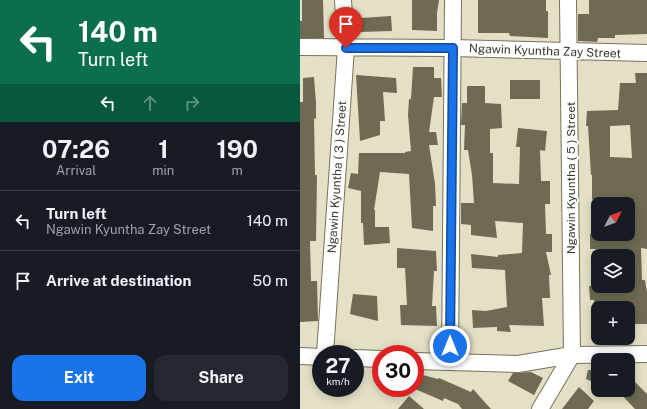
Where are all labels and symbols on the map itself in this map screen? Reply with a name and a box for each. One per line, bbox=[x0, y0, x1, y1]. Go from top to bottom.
pin bbox=[329, 7.0, 363, 48]
street label: Ngawin Kyuntha Zay Street bbox=[469, 41, 622, 61]
street label: Ngawin Kyuntha ( 3 ) Street bbox=[325, 100, 349, 254]
street label: Ngawin Kyuntha ( 5 ) Street bbox=[564, 101, 578, 254]
north arrow bbox=[591, 197, 635, 241]
position arrow bbox=[429, 325, 471, 367]
speed limit sign: 30 bbox=[372, 345, 424, 397]

